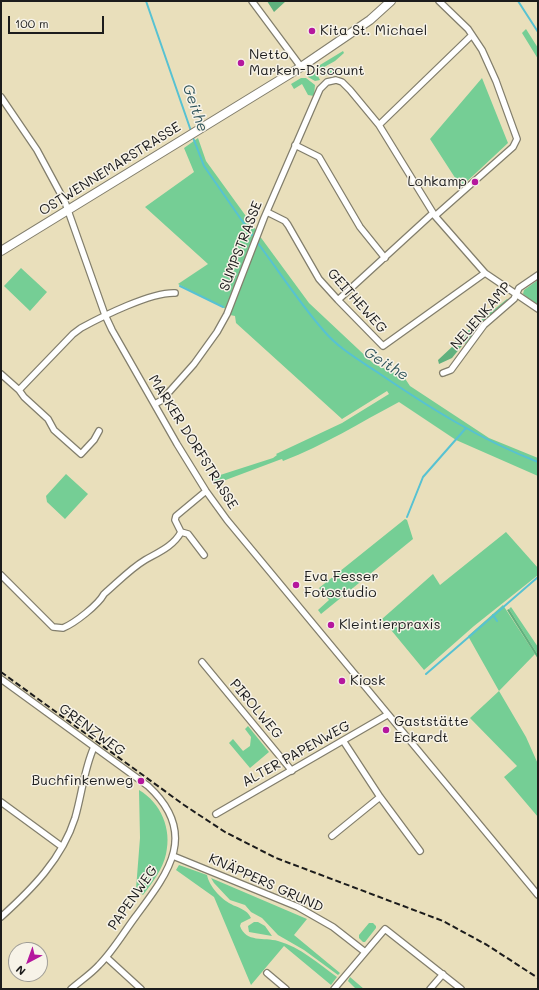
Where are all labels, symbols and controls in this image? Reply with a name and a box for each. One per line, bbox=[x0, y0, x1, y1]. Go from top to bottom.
scale bar bbox=[10, 8, 106, 34]
text: 100 m bbox=[15, 15, 49, 31]
place label: Kita St. Michael bbox=[320, 23, 427, 39]
marker: Kita St. Michael bbox=[307, 26, 317, 36]
place label: Netto Marken-Discount bbox=[249, 47, 364, 80]
marker: Netto Marken-Discount bbox=[236, 58, 246, 68]
water label: Geithe bbox=[178, 82, 212, 134]
street label: OSTWENNEMARSTRASSE bbox=[36, 118, 184, 220]
place label: Lohkamp bbox=[407, 174, 467, 190]
marker: Lohkamp bbox=[470, 177, 480, 187]
street label: SUMPSTRASSE bbox=[216, 199, 266, 293]
street label: GEITHEWEG bbox=[324, 265, 390, 337]
street label: NEUENKAMP bbox=[447, 279, 515, 353]
water label: Geithe bbox=[360, 343, 412, 385]
street label: MARKER DORFSTRASSE bbox=[145, 372, 241, 512]
place label: Eva Fesser Fotostudio bbox=[304, 569, 378, 602]
marker: Eva Fesser Fotostudio bbox=[291, 580, 301, 590]
place label: Kleintierpraxis bbox=[339, 617, 440, 633]
marker: Kleintierpraxis bbox=[326, 620, 336, 630]
place label: Kiosk bbox=[350, 673, 385, 689]
street label: PIROLWEG bbox=[226, 676, 286, 742]
marker: Kiosk bbox=[337, 676, 347, 686]
street label: GRENZWEG bbox=[56, 700, 128, 760]
place label: Gaststätte Eckardt bbox=[394, 714, 469, 746]
street label: ALTER PAPENWEG bbox=[239, 717, 353, 791]
marker: Gaststätte Eckardt bbox=[381, 725, 391, 735]
place label: Buchfinkenweg bbox=[32, 773, 133, 789]
marker: Buchfinkenweg bbox=[136, 776, 146, 786]
street label: KNÄPPERS GRUND bbox=[206, 850, 326, 916]
street label: PAPENWEG bbox=[105, 863, 161, 933]
north arrow bbox=[8, 942, 48, 982]
text: N bbox=[12, 962, 29, 979]

